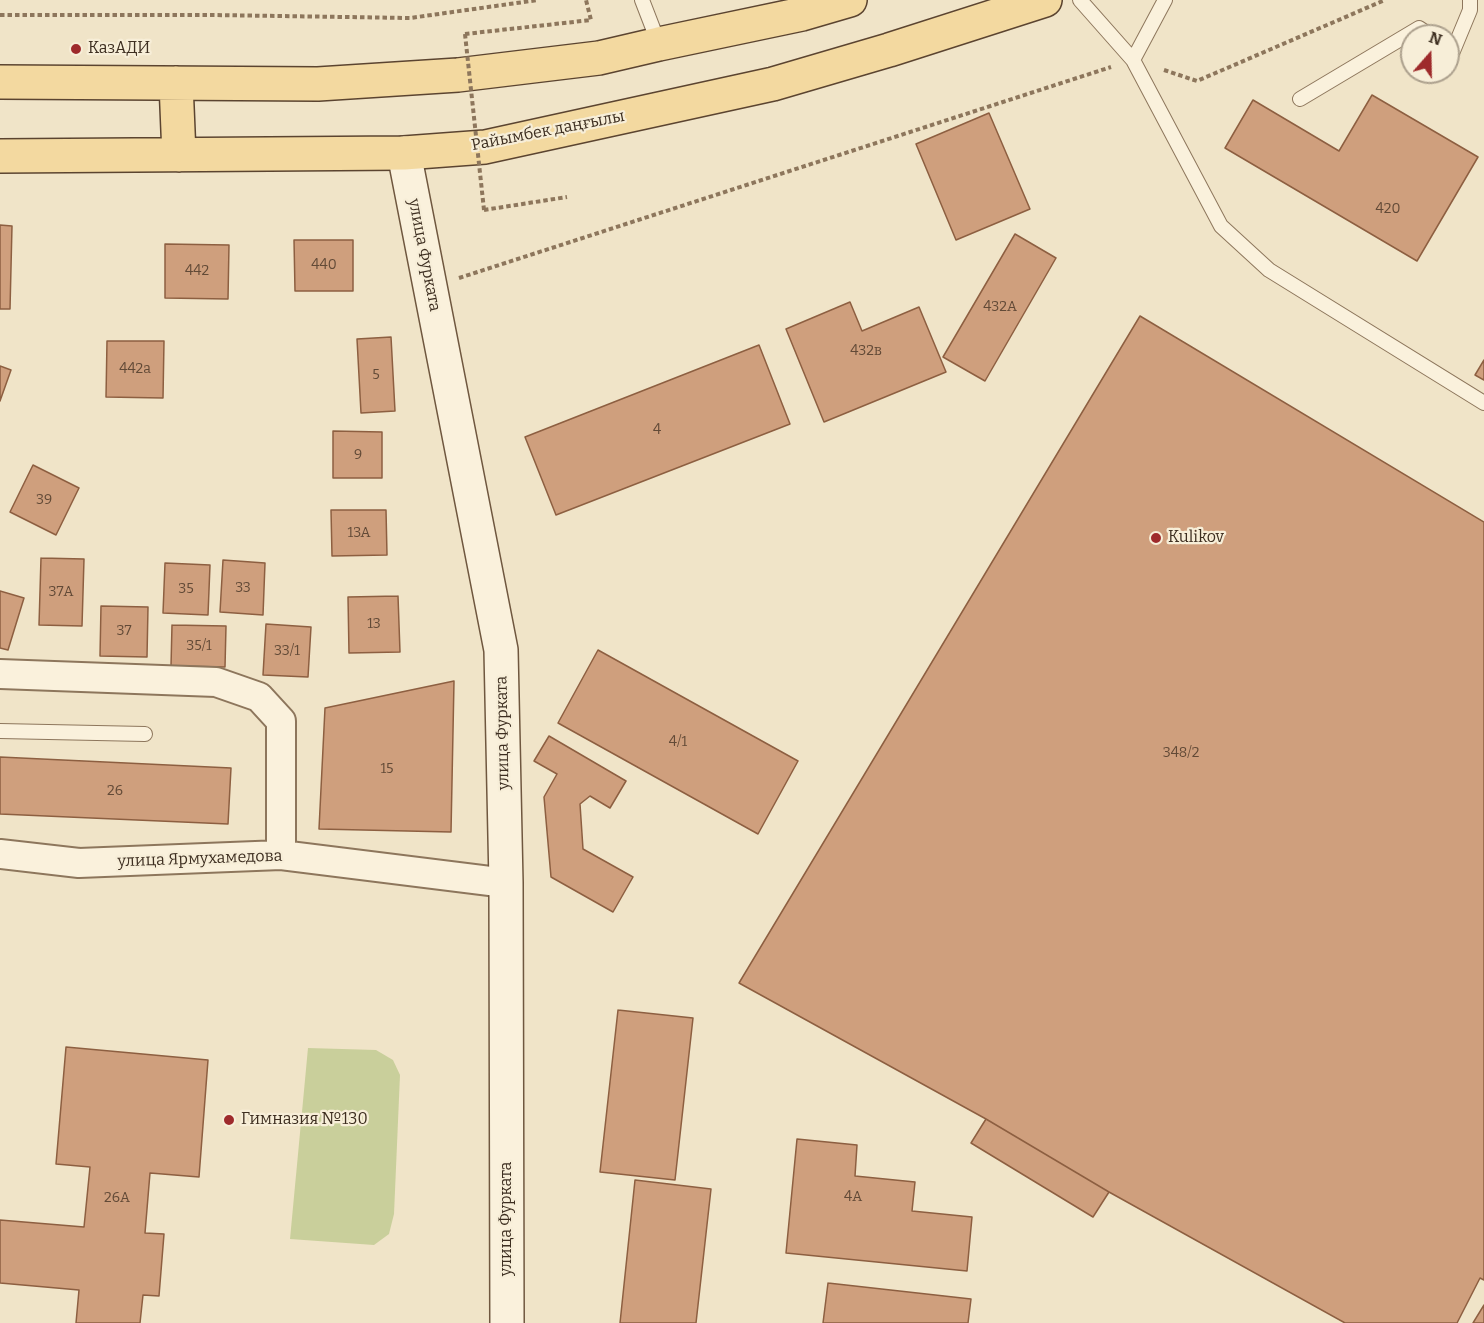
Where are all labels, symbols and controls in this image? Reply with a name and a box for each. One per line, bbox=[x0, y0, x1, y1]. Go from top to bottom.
north arrow bbox=[1400, 24, 1460, 84]
text: N bbox=[1427, 27, 1445, 50]
place label: КазАДИ bbox=[88, 39, 150, 59]
marker: КазАДИ bbox=[69, 42, 83, 56]
street label: Райымбек даңғылы bbox=[470, 107, 626, 155]
street label: улица Фурката bbox=[404, 197, 444, 313]
house number: 420 bbox=[1376, 201, 1400, 217]
house number: 440 bbox=[311, 257, 337, 273]
house number: 442 bbox=[185, 263, 209, 279]
house number: 432А bbox=[983, 299, 1017, 315]
house number: 432в bbox=[850, 343, 882, 359]
house number: 442а bbox=[119, 361, 151, 377]
house number: 5 bbox=[372, 367, 380, 383]
house number: 4 bbox=[653, 422, 661, 438]
house number: 9 bbox=[354, 447, 362, 463]
house number: 39 bbox=[36, 492, 52, 508]
house number: 13А bbox=[347, 525, 371, 541]
place label: Kulikov bbox=[1168, 528, 1224, 548]
marker: Kulikov bbox=[1149, 531, 1163, 545]
house number: 33 bbox=[235, 580, 251, 596]
house number: 35 bbox=[178, 581, 194, 597]
house number: 37А bbox=[49, 584, 73, 600]
house number: 13 bbox=[367, 616, 381, 632]
house number: 37 bbox=[116, 623, 132, 639]
house number: 35/1 bbox=[186, 638, 212, 654]
house number: 33/1 bbox=[274, 643, 300, 659]
street label: улица Фурката bbox=[492, 676, 514, 790]
house number: 4/1 bbox=[669, 734, 687, 750]
house number: 348/2 bbox=[1163, 745, 1199, 761]
house number: 15 bbox=[380, 761, 394, 777]
house number: 26 bbox=[107, 783, 123, 799]
street label: улица Ярмухамедова bbox=[117, 847, 283, 871]
place label: Гимназия №130 bbox=[241, 1110, 368, 1130]
marker: Гимназия №130 bbox=[222, 1113, 236, 1127]
street label: улица Фурката bbox=[497, 1162, 517, 1276]
house number: 4А bbox=[844, 1189, 862, 1205]
house number: 26А bbox=[104, 1190, 130, 1206]

